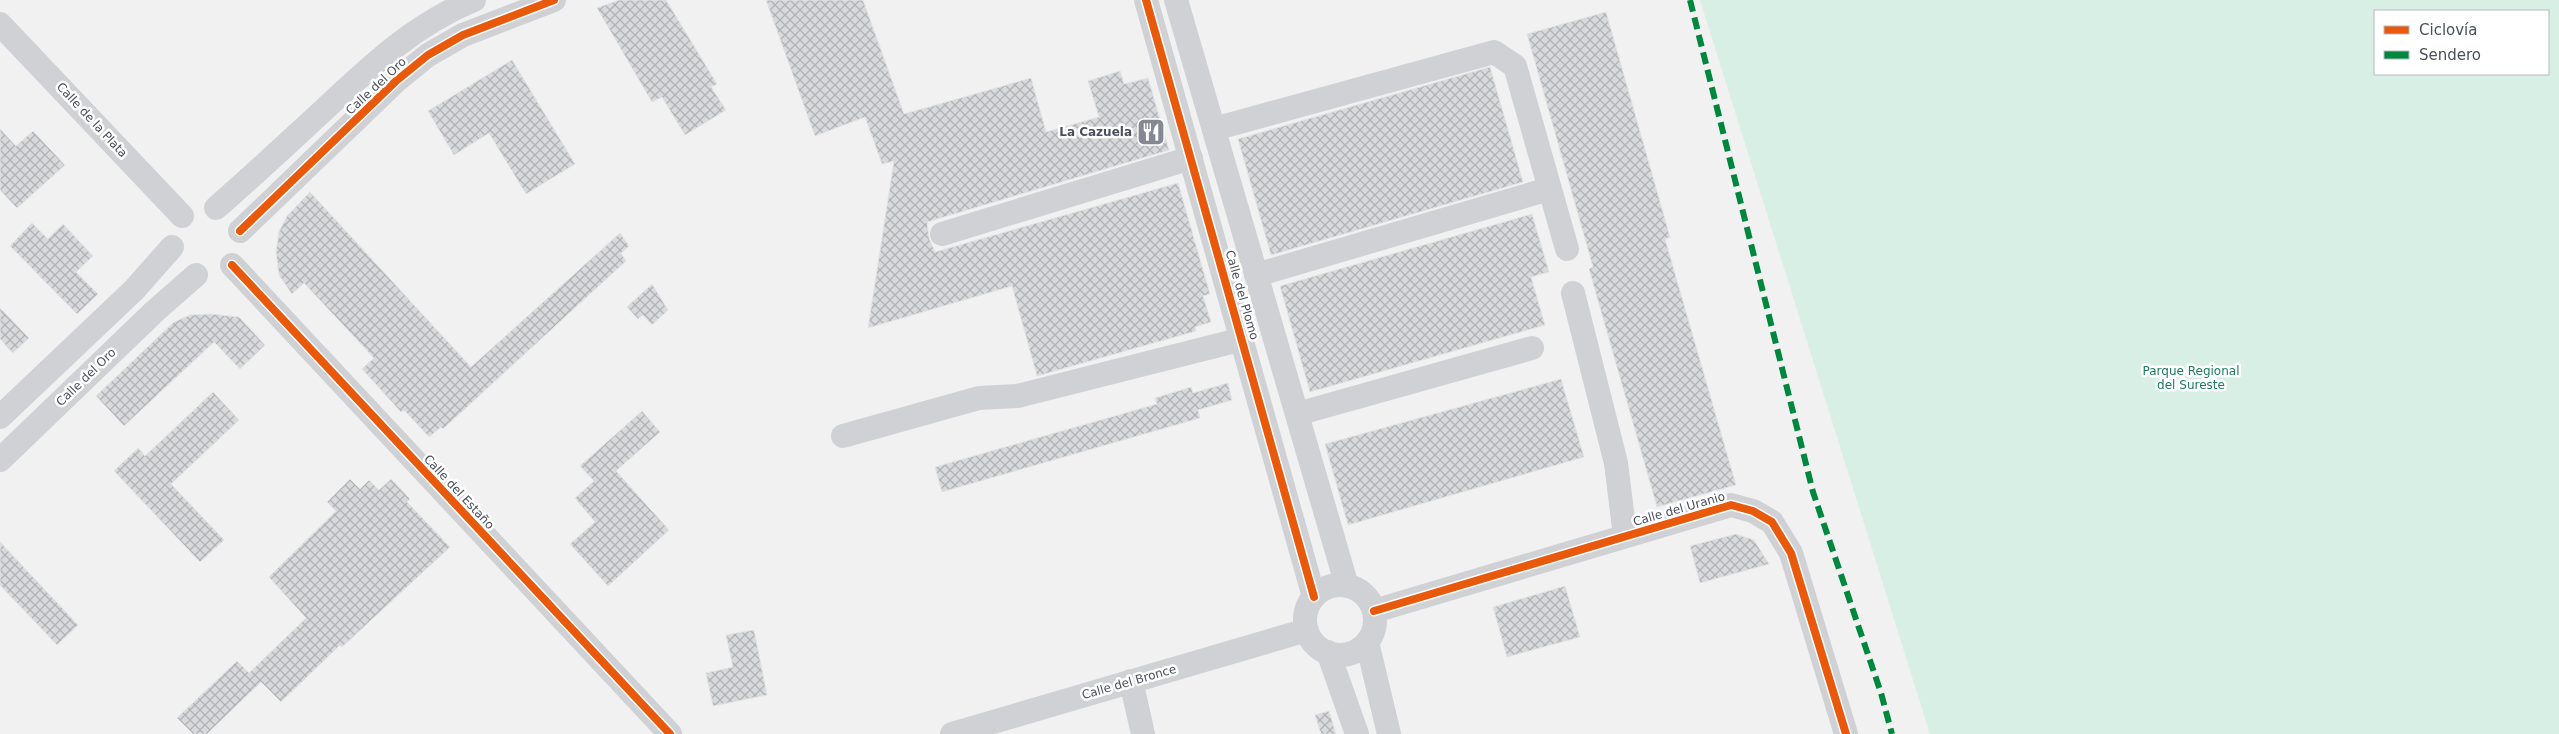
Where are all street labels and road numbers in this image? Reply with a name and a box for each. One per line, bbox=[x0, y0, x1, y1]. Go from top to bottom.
street label: Calle del Oro bbox=[343, 55, 409, 117]
street label: Calle de la Plata bbox=[54, 80, 130, 160]
street label: Calle del Plomo bbox=[1222, 249, 1262, 341]
street label: Calle del Oro bbox=[53, 345, 119, 409]
street label: Calle del Estaño bbox=[421, 452, 497, 532]
street label: Calle del Uranio bbox=[1631, 489, 1727, 529]
street label: Calle del Bronce bbox=[1080, 662, 1178, 702]

